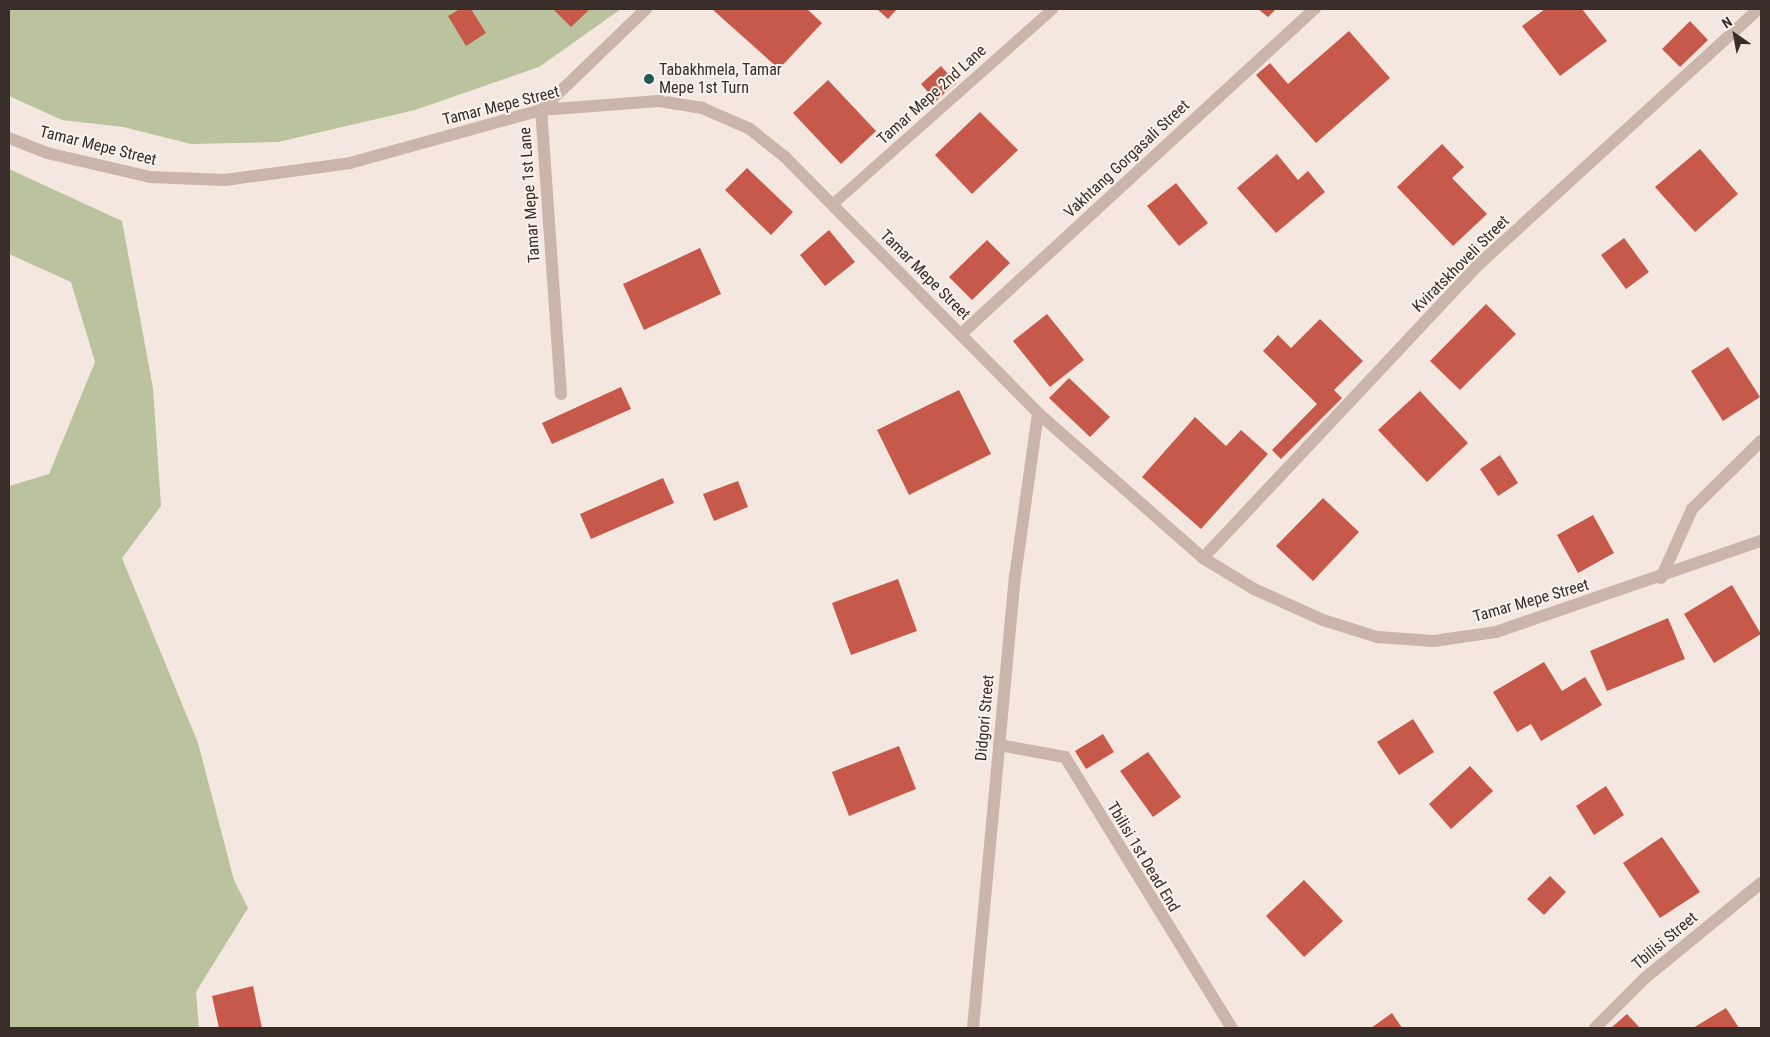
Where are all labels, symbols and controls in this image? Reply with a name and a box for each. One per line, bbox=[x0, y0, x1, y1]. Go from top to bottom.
north arrow bbox=[1710, 10, 1760, 60]
text: N bbox=[1719, 13, 1735, 31]
street label: Tamar Mepe 2nd Lane bbox=[874, 41, 990, 149]
place label: Tabakhmela, Tamar Mepe 1st Turn bbox=[659, 60, 782, 98]
marker: Tabakhmela, Tamar Mepe 1st Turn bbox=[643, 73, 655, 85]
street label: Tamar Mepe Street bbox=[441, 82, 561, 130]
street label: Vakhtang Gorgasali Street bbox=[1060, 96, 1194, 222]
street label: Tamar Mepe Street bbox=[38, 122, 158, 170]
street label: Tamar Mepe 1st Lane bbox=[516, 126, 544, 264]
street label: Kviratskhoveli Street bbox=[1409, 212, 1513, 316]
street label: Tamar Mepe Street bbox=[876, 226, 974, 324]
street label: Tamar Mepe Street bbox=[1471, 575, 1591, 627]
street label: Didgori Street bbox=[972, 674, 998, 762]
street label: Tbilisi 1st Dead End bbox=[1103, 798, 1183, 916]
street label: Tbilisi Street bbox=[1628, 908, 1702, 974]

